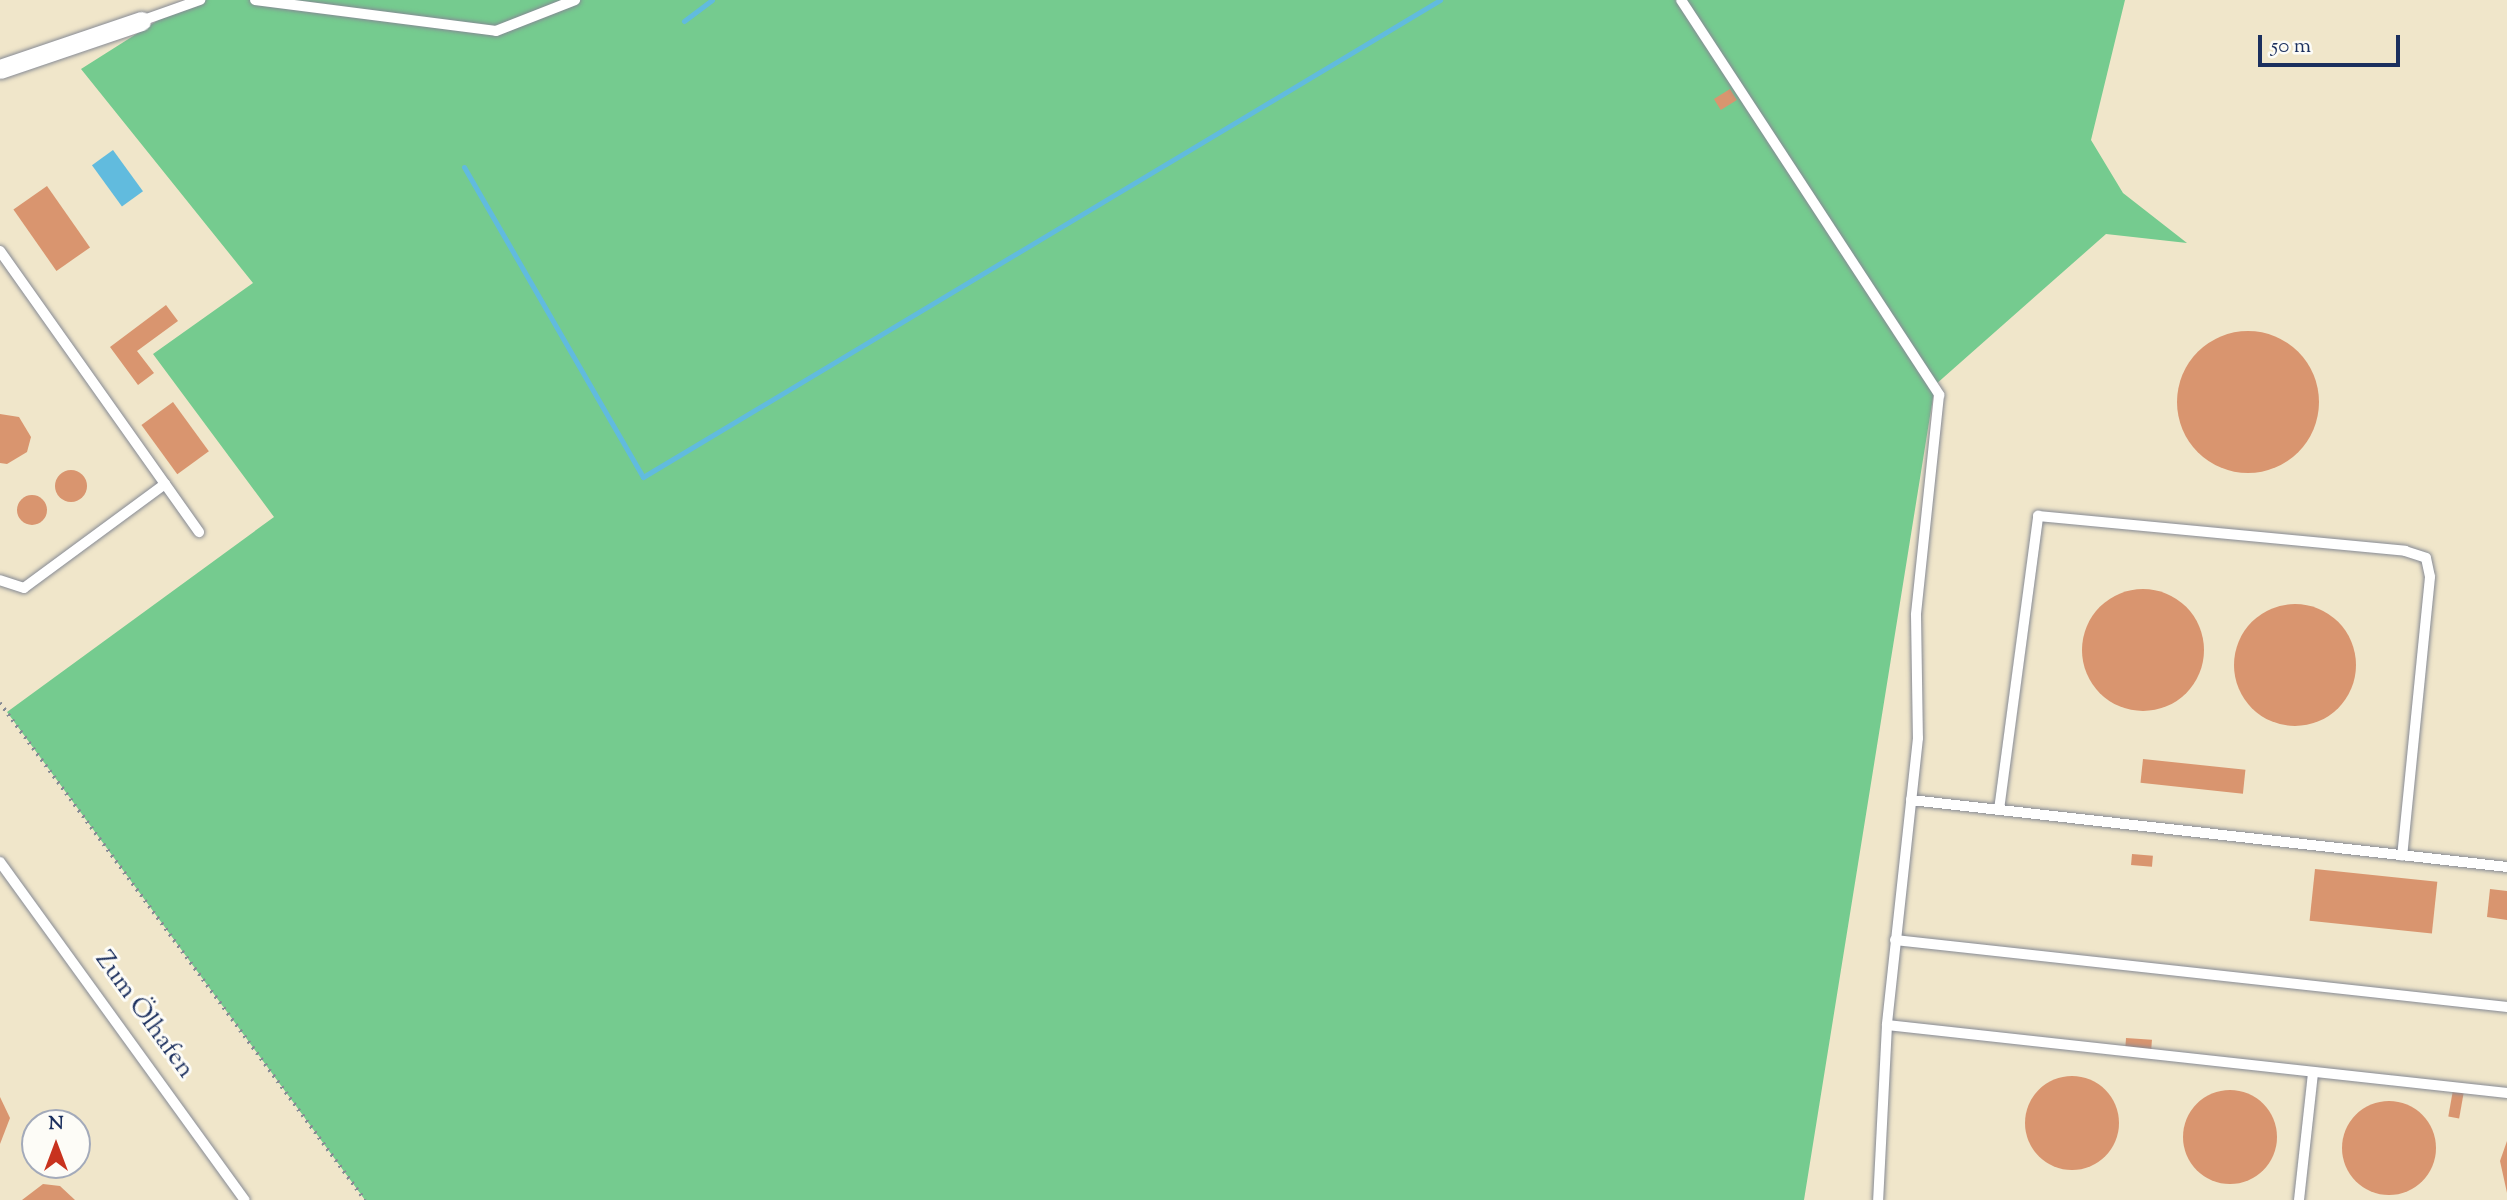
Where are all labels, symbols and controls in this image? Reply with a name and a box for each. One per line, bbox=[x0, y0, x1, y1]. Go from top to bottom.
scale bar bbox=[2262, 21, 2404, 65]
text: 50 m bbox=[2271, 32, 2311, 62]
street label: Zum Ölhafen bbox=[88, 945, 200, 1085]
north arrow bbox=[21, 1109, 91, 1179]
text: N bbox=[48, 1111, 64, 1138]

